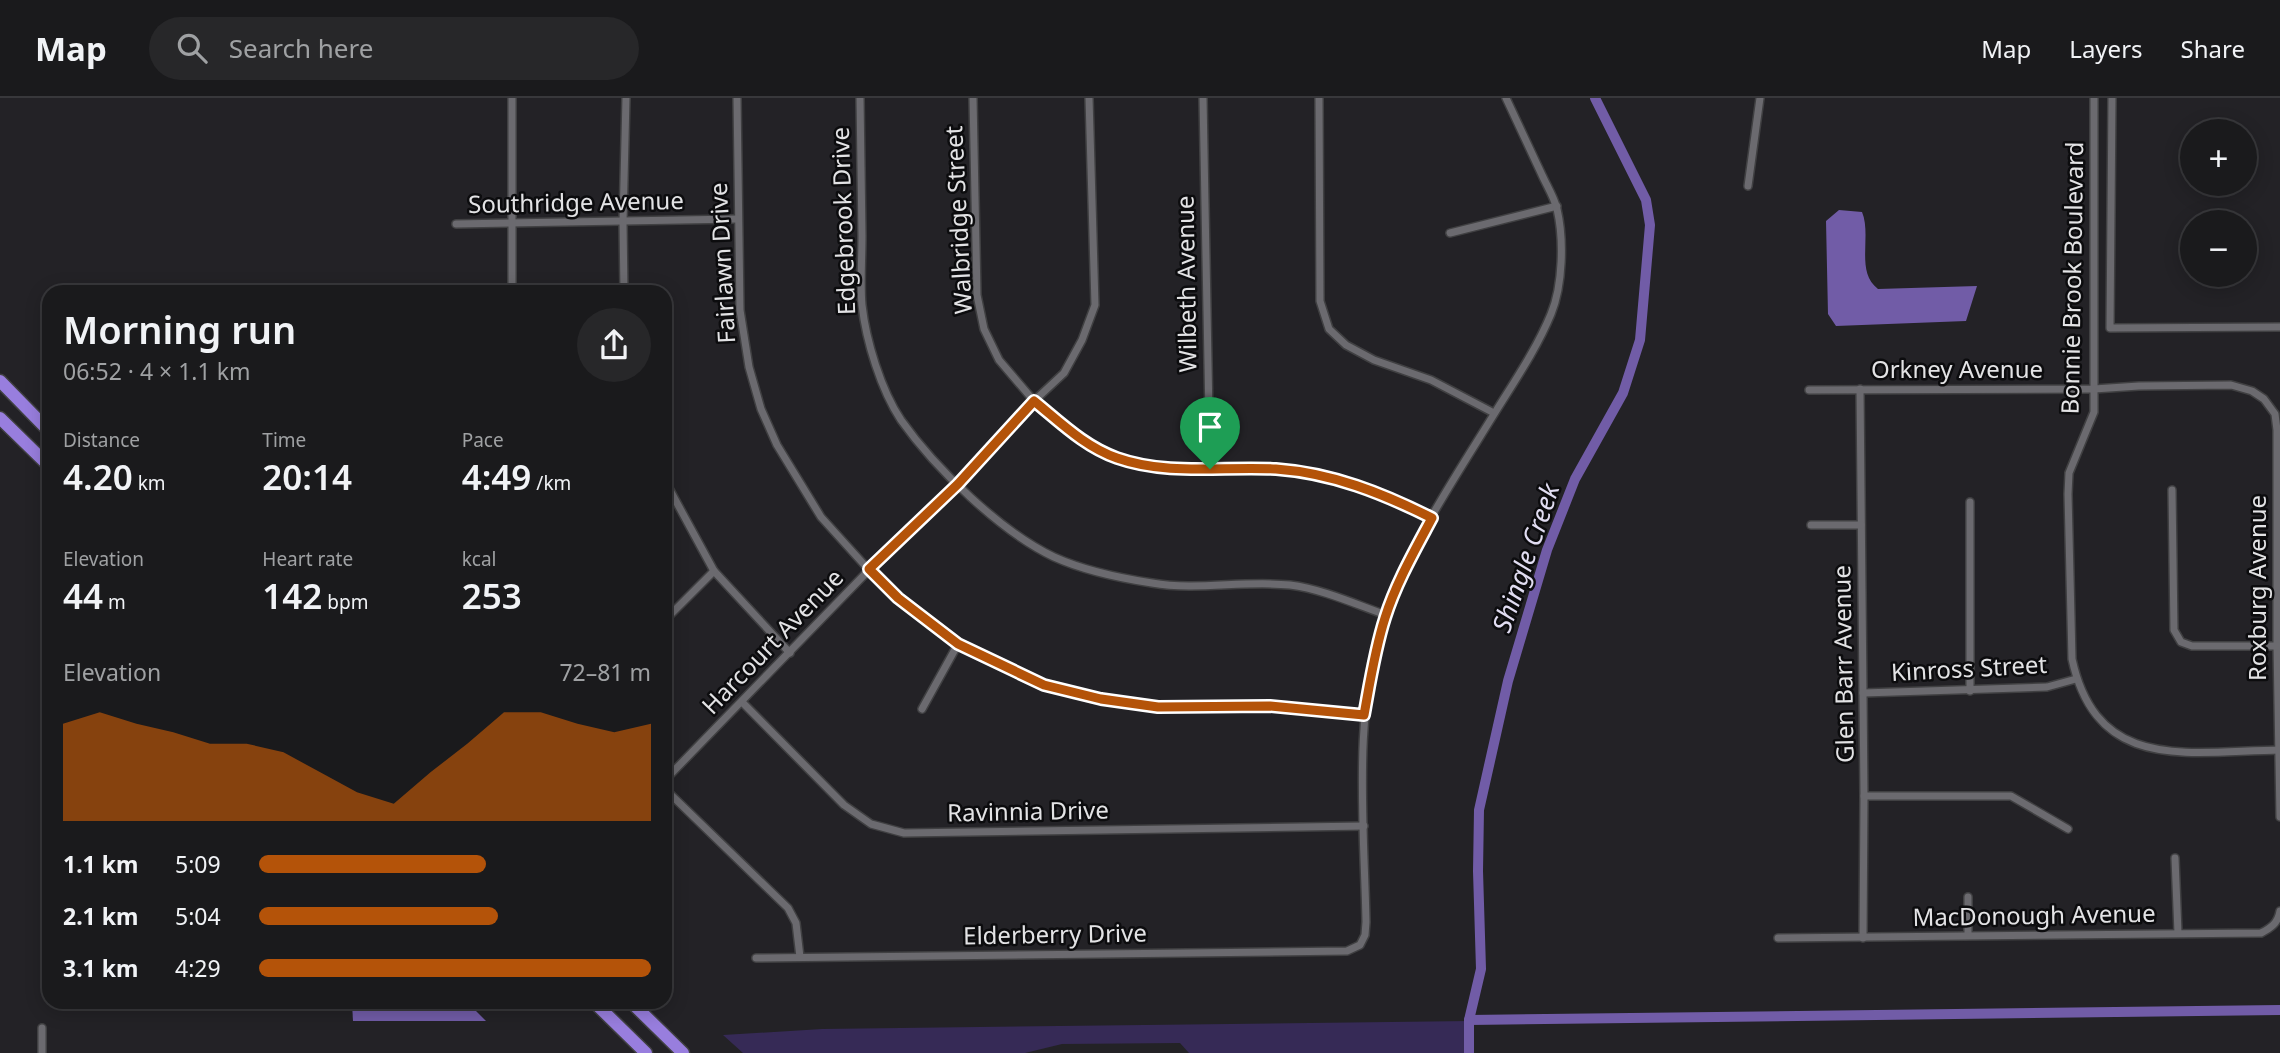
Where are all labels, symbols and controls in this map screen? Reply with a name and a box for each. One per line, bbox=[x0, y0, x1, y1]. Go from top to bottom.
search box bbox=[149, 17, 639, 80]
text: Map bbox=[35, 26, 107, 71]
icon: search bbox=[173, 29, 211, 67]
text: Search here bbox=[229, 30, 373, 66]
text: Map bbox=[1981, 32, 2031, 65]
text: Layers bbox=[2069, 32, 2143, 65]
text: Share bbox=[2181, 32, 2245, 65]
map controls bbox=[2180, 119, 2257, 287]
button: + bbox=[2180, 119, 2257, 196]
street label: Walbridge Street bbox=[936, 125, 979, 315]
street label: Edgebrook Drive bbox=[823, 127, 862, 316]
street label: Bonnie Brook Boulevard bbox=[2053, 141, 2090, 415]
street label: Fairlawn Drive bbox=[701, 182, 742, 344]
street label: Southridge Avenue bbox=[468, 183, 684, 220]
street label: Wilbeth Avenue bbox=[1167, 195, 1204, 373]
button: − bbox=[2180, 210, 2257, 287]
text: Morning run bbox=[63, 303, 296, 355]
button: share bbox=[577, 308, 651, 382]
street label: Orkney Avenue bbox=[1871, 352, 2043, 385]
text: 06:52 · 4 × 1.1 km bbox=[63, 355, 250, 387]
pin bbox=[1180, 397, 1240, 469]
icon: arrive bbox=[1191, 408, 1229, 446]
text: Distance bbox=[63, 427, 140, 453]
text: Time bbox=[262, 427, 306, 453]
text: Pace bbox=[462, 427, 504, 453]
text: 4.20 bbox=[63, 453, 133, 500]
text: 20:14 bbox=[262, 453, 352, 500]
text: 4:49 bbox=[462, 453, 531, 500]
text: km bbox=[133, 470, 166, 496]
text: /km bbox=[531, 470, 571, 496]
water label: Shingle Creek bbox=[1483, 477, 1568, 637]
street label: Roxburg Avenue bbox=[2240, 495, 2273, 681]
text: Elevation bbox=[63, 546, 144, 572]
text: Heart rate bbox=[262, 546, 353, 572]
text: kcal bbox=[462, 546, 496, 572]
street label: Harcourt Avenue bbox=[694, 561, 850, 721]
street label: Glen Barr Avenue bbox=[1824, 565, 1861, 763]
text: 44 bbox=[63, 572, 103, 619]
text: 142 bbox=[262, 572, 322, 619]
text: 253 bbox=[462, 572, 522, 619]
text: m bbox=[103, 589, 126, 615]
text: bpm bbox=[322, 589, 368, 615]
street label: Kinross Street bbox=[1890, 647, 2048, 688]
text: Elevation bbox=[63, 656, 161, 688]
text: 72–81 m bbox=[559, 656, 651, 688]
street label: Ravinnia Drive bbox=[947, 793, 1109, 828]
text: 1.1 km bbox=[63, 848, 138, 880]
text: 5:09 bbox=[175, 848, 221, 880]
street label: MacDonough Avenue bbox=[1912, 896, 2156, 933]
text: 2.1 km bbox=[63, 900, 138, 932]
text: 5:04 bbox=[175, 900, 221, 932]
street label: Elderberry Drive bbox=[963, 915, 1147, 952]
text: 3.1 km bbox=[63, 952, 138, 984]
text: 4:29 bbox=[175, 952, 221, 984]

